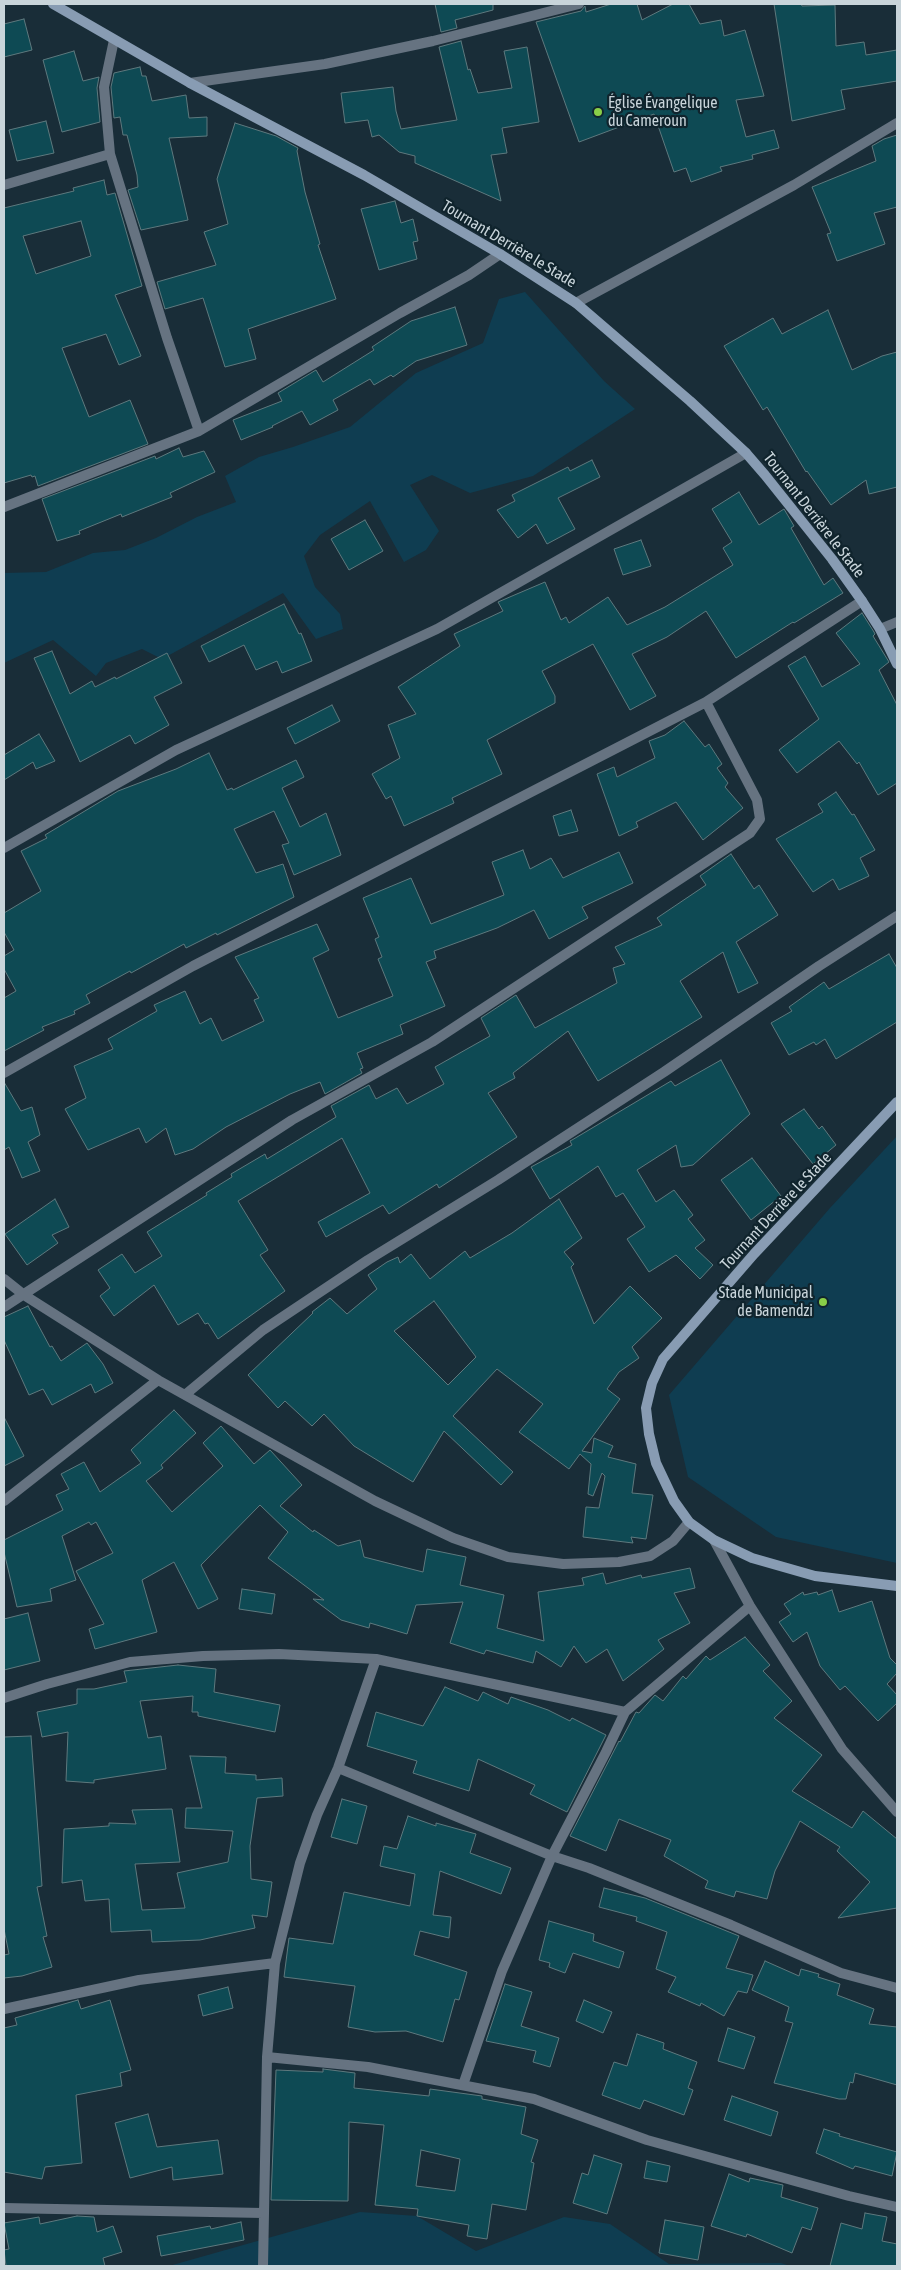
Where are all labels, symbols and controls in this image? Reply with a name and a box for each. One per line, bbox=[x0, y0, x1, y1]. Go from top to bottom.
place label: Église Évangelique du Cameroun bbox=[608, 93, 717, 131]
marker: Église Évangelique du Cameroun bbox=[592, 106, 604, 118]
street label: Tournant Derrière le Stade bbox=[438, 196, 580, 292]
street label: Tournant Derrière le Stade bbox=[759, 449, 869, 581]
street label: Tournant Derrière le Stade bbox=[717, 1148, 835, 1274]
place label: Stade Municipal de Bamendzi bbox=[718, 1283, 813, 1321]
marker: Stade Municipal de Bamendzi bbox=[817, 1296, 829, 1308]

